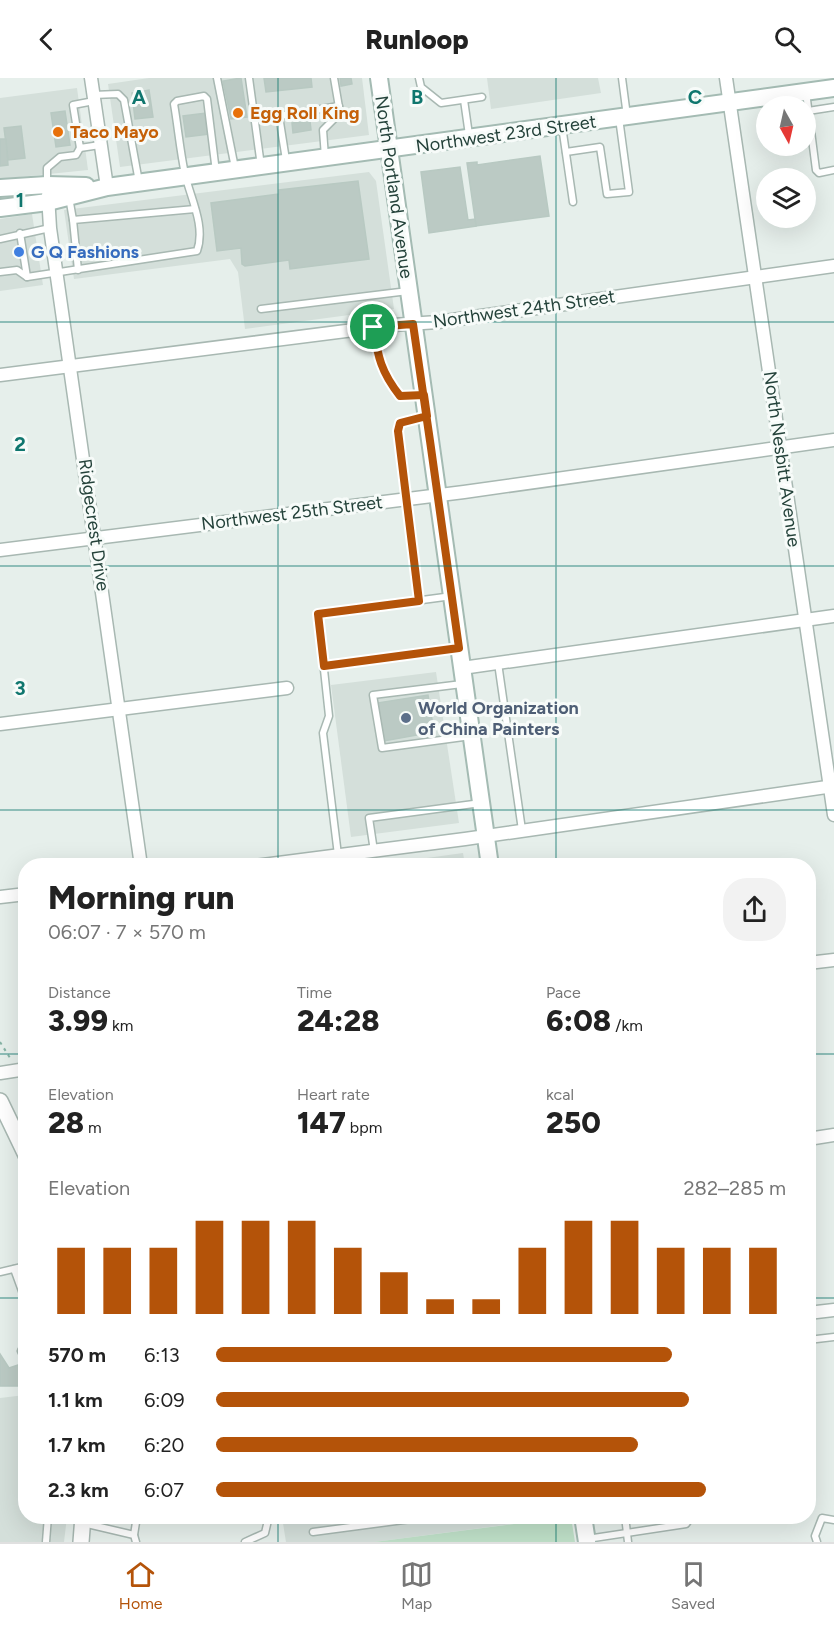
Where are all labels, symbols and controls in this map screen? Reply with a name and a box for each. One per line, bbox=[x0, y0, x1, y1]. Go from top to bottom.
icon: back bbox=[30, 23, 63, 56]
text: Runloop bbox=[365, 23, 469, 56]
icon: search bbox=[771, 23, 804, 56]
text: A bbox=[132, 85, 147, 109]
text: B bbox=[411, 85, 423, 109]
text: C bbox=[688, 85, 702, 109]
street label: North Portland Avenue bbox=[370, 94, 418, 280]
north arrow bbox=[756, 96, 816, 156]
map controls bbox=[756, 96, 816, 228]
place label: Egg Roll King bbox=[250, 102, 359, 124]
marker: Egg Roll King bbox=[231, 106, 245, 120]
street label: Northwest 23rd Street bbox=[414, 110, 598, 158]
place label: Taco Mayo bbox=[70, 121, 159, 143]
marker: Taco Mayo bbox=[51, 125, 65, 139]
button: layers bbox=[756, 168, 816, 228]
text: 1 bbox=[16, 188, 24, 212]
place label: G Q Fashions bbox=[31, 241, 140, 263]
marker: G Q Fashions bbox=[12, 245, 26, 259]
street label: Northwest 24th Street bbox=[432, 285, 617, 333]
pin bbox=[347, 301, 398, 352]
icon: arrive bbox=[356, 310, 389, 343]
street label: North Nesbitt Avenue bbox=[759, 370, 805, 549]
text: 2 bbox=[14, 432, 26, 456]
street label: Ridgecrest Drive bbox=[74, 457, 114, 593]
street label: Northwest 25th Street bbox=[200, 491, 384, 535]
text: 3 bbox=[14, 676, 26, 700]
place label: World Organization of China Painters bbox=[418, 697, 579, 740]
marker: World Organization of China Painters bbox=[399, 711, 413, 725]
text: Morning run bbox=[48, 878, 234, 917]
button: share bbox=[723, 878, 786, 941]
text: 06:07 · 7 × 570 m bbox=[48, 920, 206, 944]
text: Distance bbox=[48, 983, 111, 1002]
text: Time bbox=[297, 983, 332, 1002]
text: Pace bbox=[546, 983, 581, 1002]
text: 3.99 bbox=[48, 1002, 108, 1039]
text: 24:28 bbox=[297, 1002, 380, 1039]
text: 6:08 bbox=[546, 1002, 611, 1039]
text: km bbox=[108, 1016, 133, 1035]
text: /km bbox=[611, 1016, 643, 1035]
text: Elevation bbox=[48, 1085, 114, 1104]
text: Heart rate bbox=[297, 1085, 370, 1104]
text: kcal bbox=[546, 1085, 574, 1104]
text: 28 bbox=[48, 1104, 84, 1141]
text: 147 bbox=[297, 1104, 346, 1141]
text: 250 bbox=[546, 1104, 601, 1141]
text: m bbox=[84, 1118, 102, 1137]
text: bpm bbox=[346, 1118, 382, 1137]
text: Elevation bbox=[48, 1176, 130, 1200]
text: 282–285 m bbox=[683, 1176, 786, 1200]
text: 570 m bbox=[48, 1343, 106, 1367]
text: 6:13 bbox=[144, 1343, 180, 1367]
text: 1.1 km bbox=[48, 1388, 103, 1412]
text: 6:09 bbox=[144, 1388, 185, 1412]
text: 1.7 km bbox=[48, 1433, 105, 1457]
text: 6:20 bbox=[144, 1433, 184, 1457]
text: 2.3 km bbox=[48, 1478, 109, 1502]
text: 6:07 bbox=[144, 1478, 184, 1502]
tab: Home bbox=[119, 1558, 163, 1613]
tab: Map bbox=[400, 1558, 433, 1613]
tab: Saved bbox=[671, 1558, 715, 1613]

